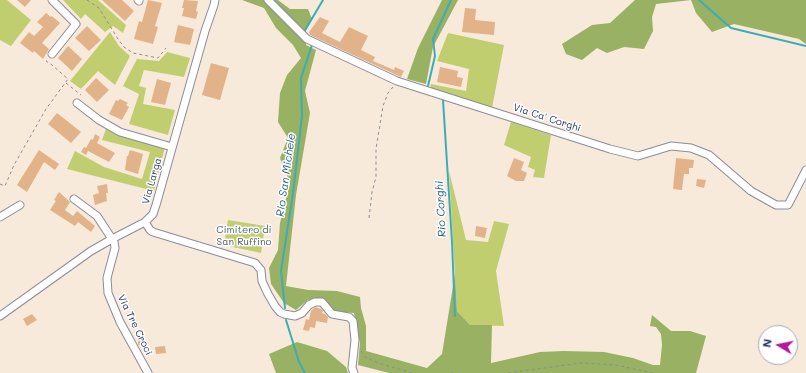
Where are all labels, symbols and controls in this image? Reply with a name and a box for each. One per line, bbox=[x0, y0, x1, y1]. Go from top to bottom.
street label: Via Ca' Corghi bbox=[512, 101, 582, 135]
water label: Rio San Michele bbox=[274, 132, 298, 218]
street label: Via Larga bbox=[140, 157, 164, 205]
water label: Rio Corghi bbox=[433, 181, 449, 237]
park label: Cimitero di San Ruffino bbox=[216, 224, 272, 248]
street label: Via Tre Croci bbox=[115, 293, 155, 357]
north arrow bbox=[758, 325, 798, 365]
text: N bbox=[759, 338, 775, 348]

